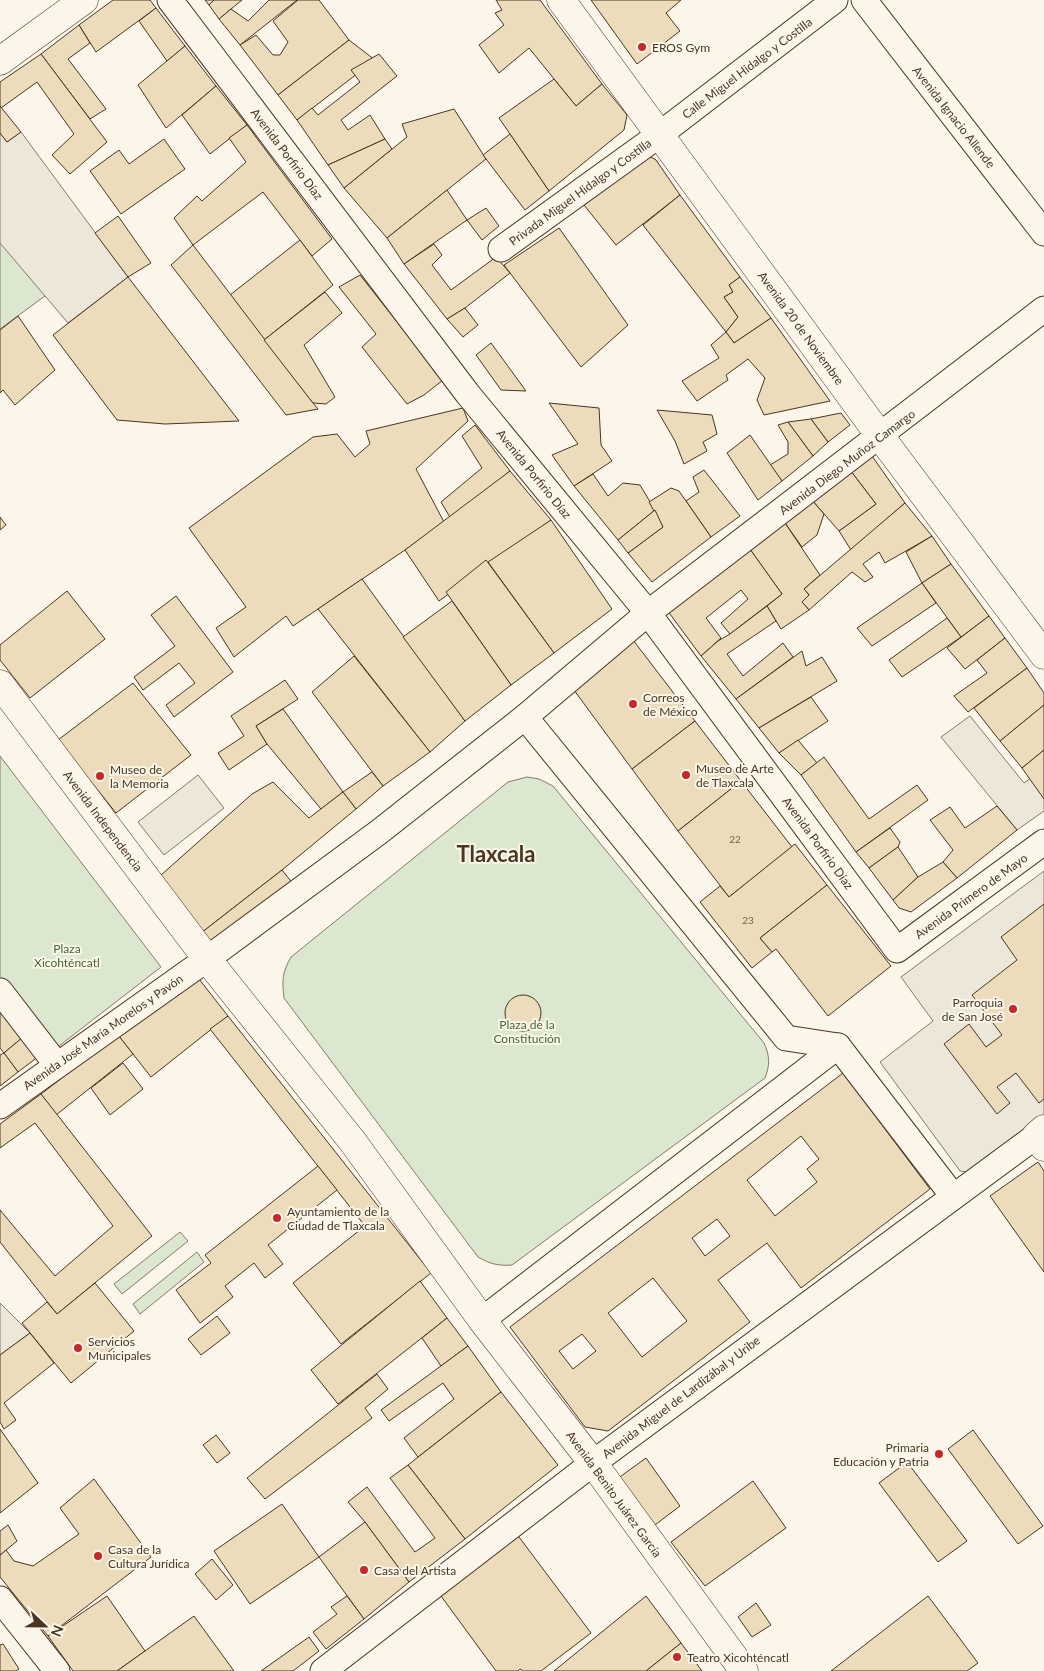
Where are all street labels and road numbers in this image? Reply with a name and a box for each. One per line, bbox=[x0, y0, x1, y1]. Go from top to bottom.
street label: Calle Miguel Hidalgo y Costilla bbox=[679, 14, 815, 122]
street label: Avenida Ignacio Allende bbox=[910, 63, 998, 171]
street label: Avenida Porfirio Díaz bbox=[248, 105, 327, 203]
street label: Privada Miguel Hidalgo y Costilla bbox=[506, 135, 654, 249]
street label: Avenida 20 de Noviembre bbox=[755, 268, 847, 388]
street label: Avenida Diego Muñoz Camargo bbox=[776, 406, 918, 518]
street label: Avenida Porfirio Díaz bbox=[493, 426, 575, 522]
street label: Avenida Independencia bbox=[60, 768, 146, 874]
street label: Avenida Porfirio Díaz bbox=[779, 794, 857, 893]
street label: Avenida Primero de Mayo bbox=[912, 850, 1030, 942]
street label: Avenida José María Morelos y Pavón bbox=[20, 971, 186, 1093]
street label: Avenida Miguel de Lardizábal y Uribe bbox=[599, 1333, 763, 1461]
street label: Avenida Benito Juárez García bbox=[563, 1428, 665, 1560]

